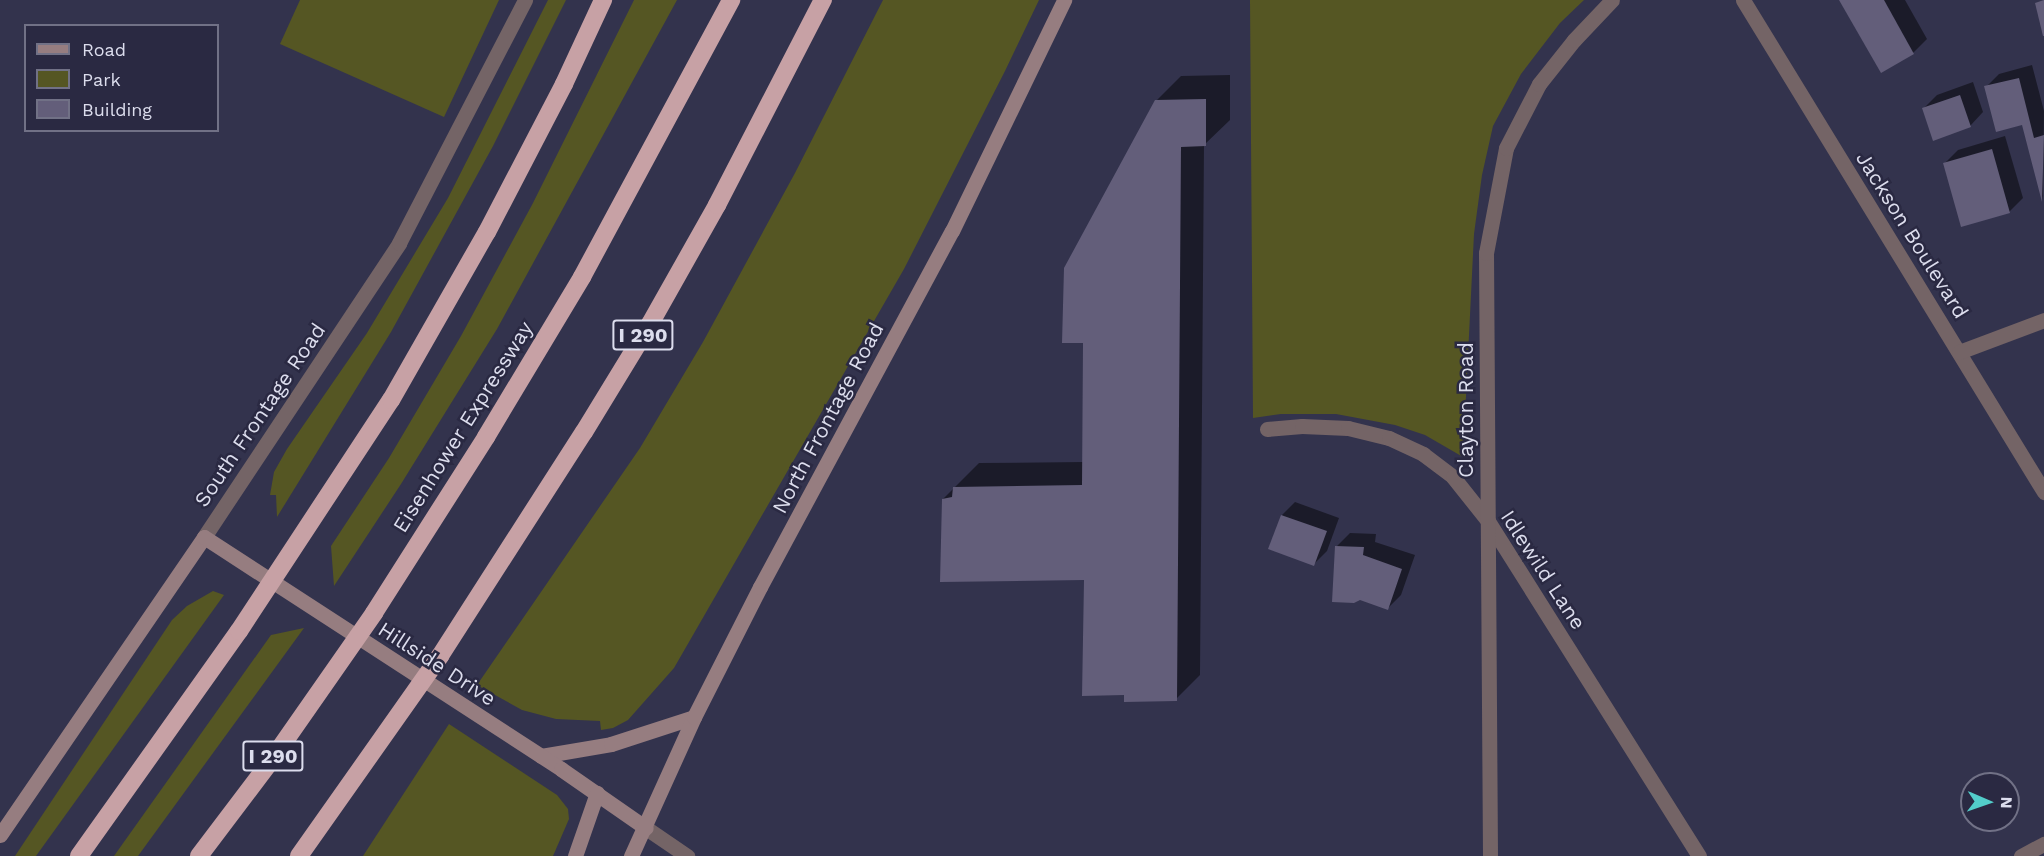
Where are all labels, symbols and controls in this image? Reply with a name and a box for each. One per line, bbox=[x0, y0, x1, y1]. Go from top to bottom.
legend bbox=[24, 24, 219, 132]
text: Road bbox=[82, 39, 126, 60]
text: Park bbox=[82, 69, 121, 90]
text: Building bbox=[82, 99, 152, 120]
street label: Jackson Boulevard bbox=[1850, 147, 1974, 323]
street label: Eisenhower Expressway bbox=[388, 317, 538, 537]
street label: South Frontage Road bbox=[189, 318, 331, 512]
road number: I 290 bbox=[612, 318, 674, 352]
street label: North Frontage Road bbox=[767, 318, 889, 518]
street label: Clayton Road bbox=[1453, 342, 1479, 478]
street label: Idlewild Lane bbox=[1495, 506, 1591, 634]
street label: Hillside Drive bbox=[373, 617, 501, 711]
road number: I 290 bbox=[242, 739, 304, 773]
north arrow bbox=[1960, 772, 2020, 832]
text: N bbox=[1997, 796, 2016, 809]

